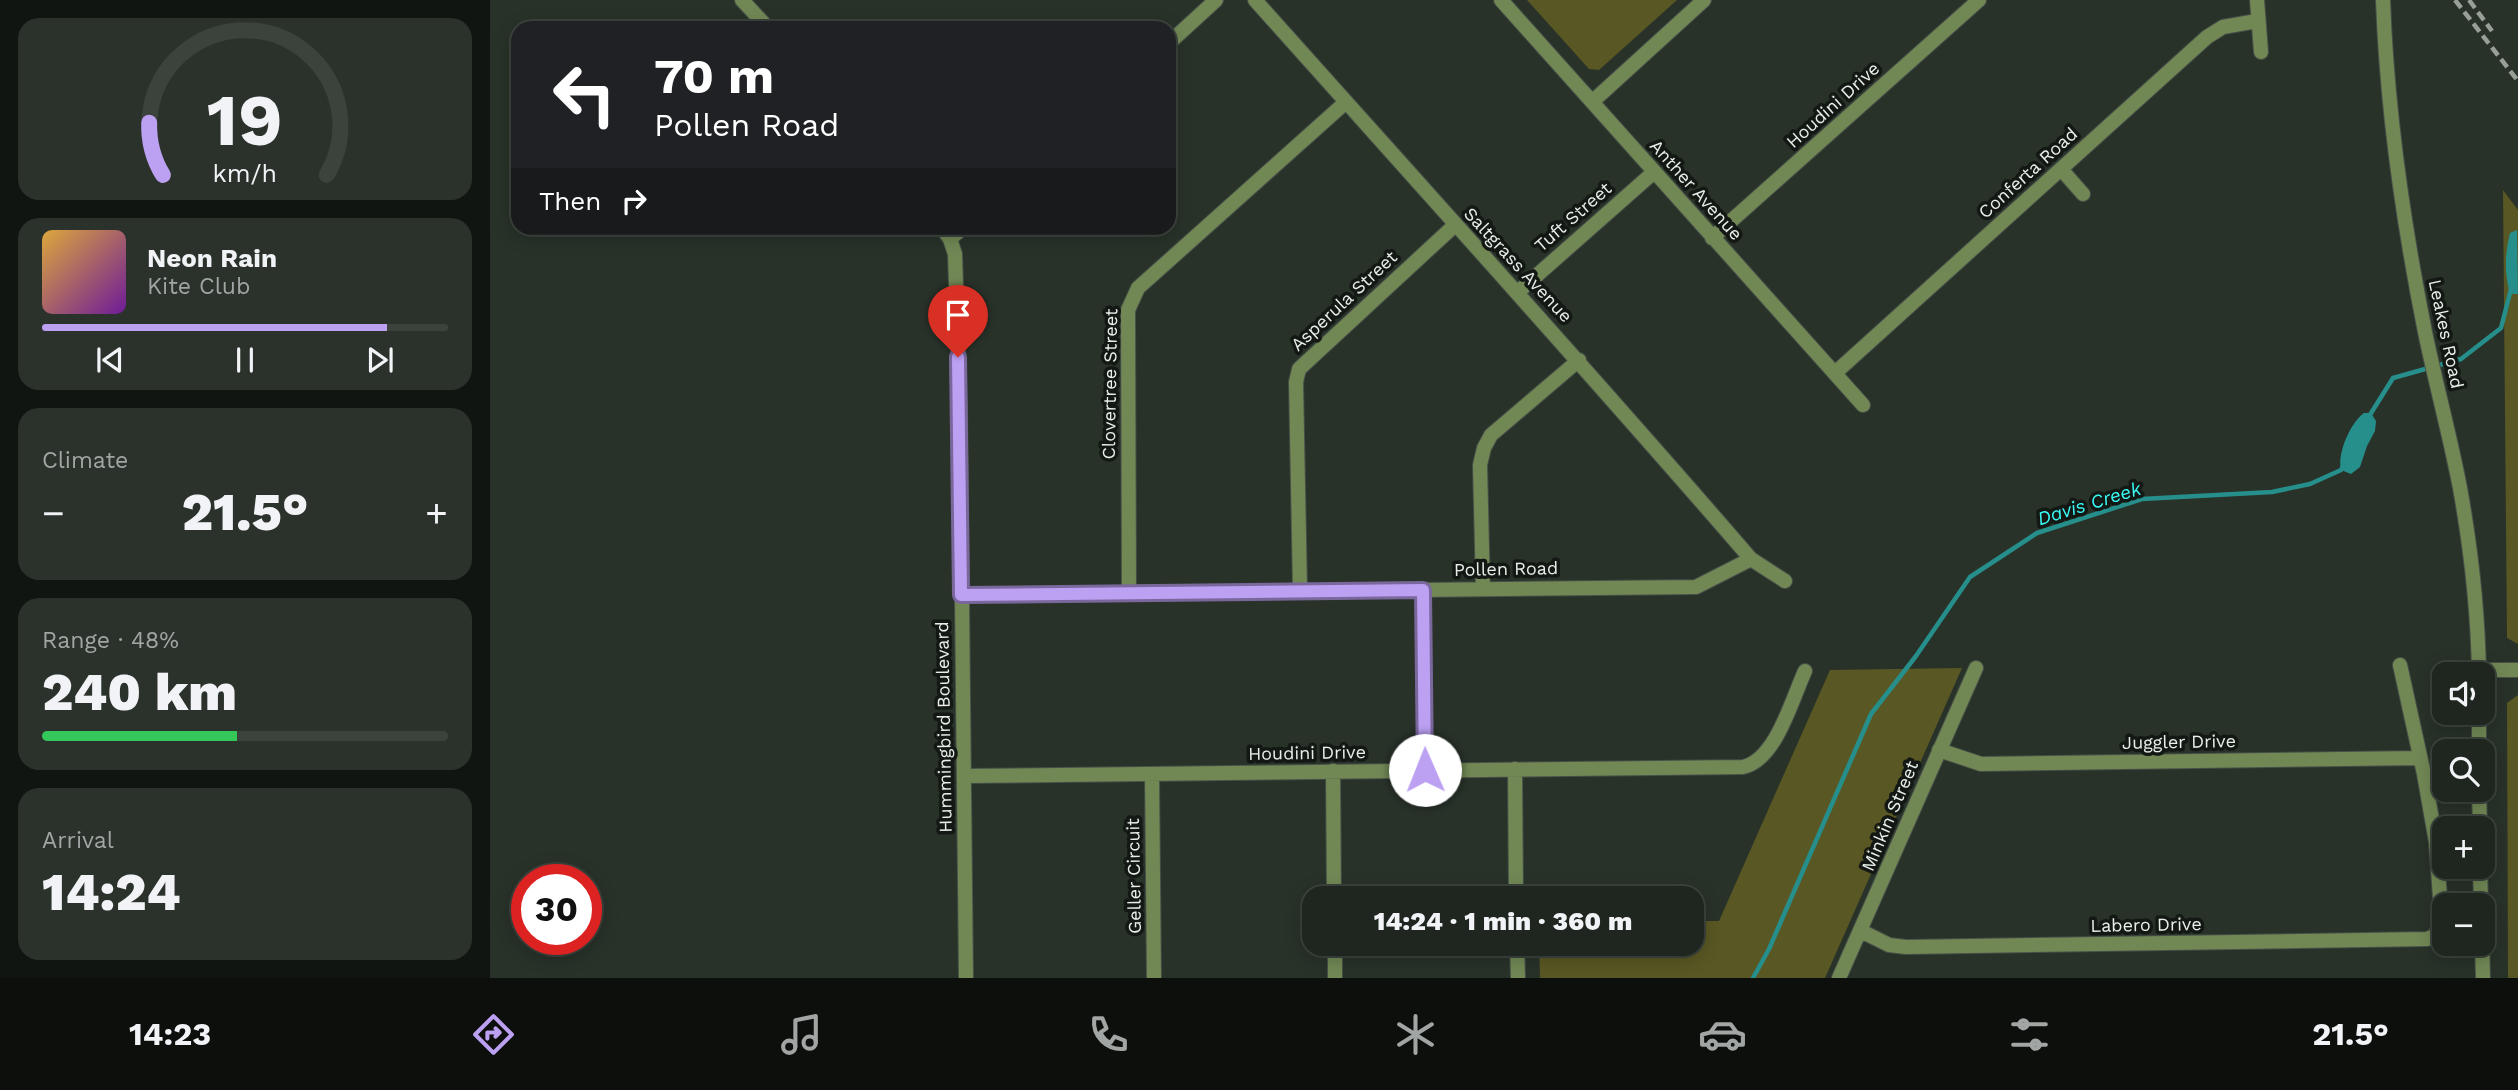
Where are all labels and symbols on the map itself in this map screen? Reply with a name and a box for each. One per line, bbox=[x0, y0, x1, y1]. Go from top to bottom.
street label: Houdini Drive bbox=[1782, 57, 1883, 152]
street label: Conferta Road bbox=[1974, 123, 2081, 222]
street label: Anther Avenue bbox=[1646, 135, 1747, 244]
street label: Tuft Street bbox=[1530, 177, 1616, 256]
street label: Saltgrass Avenue bbox=[1460, 203, 1577, 326]
street label: Asperula Street bbox=[1286, 246, 1401, 355]
street label: Leakes Road bbox=[2425, 277, 2468, 390]
pin bbox=[928, 285, 988, 357]
street label: Clovertree Street bbox=[1098, 308, 1121, 460]
water label: Davis Creek bbox=[2034, 477, 2144, 530]
street label: Pollen Road bbox=[1454, 557, 1558, 580]
street label: Hummingbird Boulevard bbox=[931, 621, 956, 833]
street label: Juggler Drive bbox=[2122, 730, 2236, 753]
position arrow bbox=[1388, 733, 1462, 807]
street label: Houdini Drive bbox=[1248, 741, 1366, 764]
street label: Minkin Street bbox=[1857, 757, 1922, 874]
street label: Geller Circuit bbox=[1122, 818, 1145, 934]
speed limit sign: 30 bbox=[511, 864, 602, 955]
street label: Labero Drive bbox=[2090, 913, 2202, 936]

